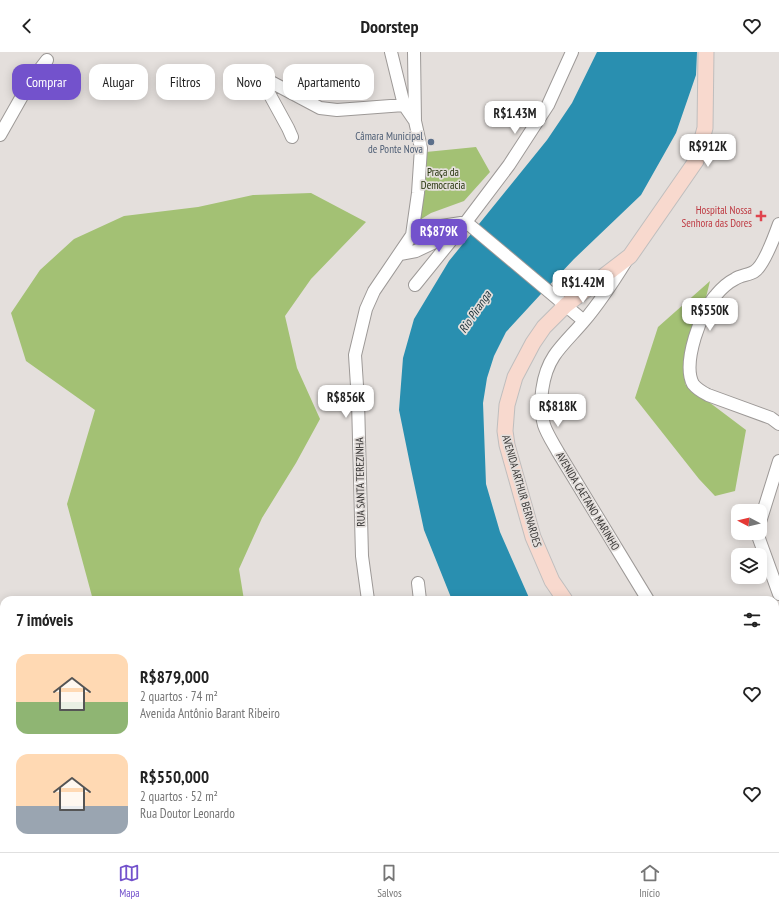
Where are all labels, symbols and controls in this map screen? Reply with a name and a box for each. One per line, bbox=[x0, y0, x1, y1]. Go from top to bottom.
icon: back bbox=[16, 15, 38, 37]
text: Doorstep bbox=[360, 15, 419, 38]
icon: heart bbox=[741, 15, 763, 37]
chip: Comprar bbox=[12, 64, 81, 100]
chip: Alugar bbox=[89, 64, 148, 100]
chip: Filtros bbox=[156, 64, 215, 100]
chip: Novo bbox=[223, 64, 275, 100]
chip: Apartamento bbox=[283, 64, 374, 100]
pin: R$1.43M bbox=[478, 101, 552, 135]
text: R$1.43M bbox=[494, 105, 536, 122]
place label: Câmara Municipal de Ponte Nova bbox=[355, 129, 423, 156]
pin: R$912K bbox=[675, 134, 741, 168]
marker: Câmara Municipal de Ponte Nova bbox=[426, 137, 436, 147]
text: R$912K bbox=[689, 138, 727, 155]
park label: Praça da Democracia bbox=[421, 165, 465, 192]
place label: Hospital Nossa Senhora das Dores bbox=[682, 203, 752, 230]
marker: Hospital Nossa Senhora das Dores bbox=[755, 210, 767, 222]
pin: R$879K bbox=[406, 219, 472, 253]
text: R$879K bbox=[420, 223, 458, 240]
pin: R$1.42M bbox=[546, 270, 620, 304]
text: R$1.42M bbox=[562, 274, 604, 291]
water label: Rio Piranga bbox=[455, 287, 495, 336]
pin: R$550K bbox=[677, 298, 743, 332]
text: R$550K bbox=[691, 302, 729, 319]
pin: R$856K bbox=[313, 385, 379, 419]
text: R$856K bbox=[327, 389, 365, 406]
pin: R$818K bbox=[525, 394, 591, 428]
text: R$818K bbox=[539, 398, 577, 415]
street label: AVENIDA ARTHUR BERNARDES bbox=[499, 433, 545, 549]
street label: RUA SANTA TEREZINHA bbox=[352, 436, 368, 527]
street label: AVENIDA CAETANO MARINHO bbox=[553, 449, 623, 553]
north arrow bbox=[731, 504, 767, 540]
map controls bbox=[731, 504, 767, 584]
button: layers bbox=[731, 548, 767, 584]
text: 7 imóveis bbox=[16, 609, 73, 631]
icon: filters bbox=[741, 609, 763, 631]
text: R$879,000 bbox=[140, 666, 209, 688]
icon: home bbox=[48, 670, 96, 718]
icon: heart bbox=[741, 683, 763, 705]
text: 2 quartos · 74 m² bbox=[140, 688, 218, 705]
text: Avenida Antônio Barant Ribeiro bbox=[140, 705, 280, 722]
text: R$550,000 bbox=[140, 766, 209, 788]
icon: home bbox=[48, 770, 96, 818]
icon: heart bbox=[741, 783, 763, 805]
text: 2 quartos · 52 m² bbox=[140, 788, 218, 805]
text: Rua Doutor Leonardo bbox=[140, 805, 235, 822]
tab: Mapa bbox=[118, 862, 140, 900]
tab: Salvos bbox=[377, 862, 402, 900]
tab: Início bbox=[639, 862, 661, 900]

